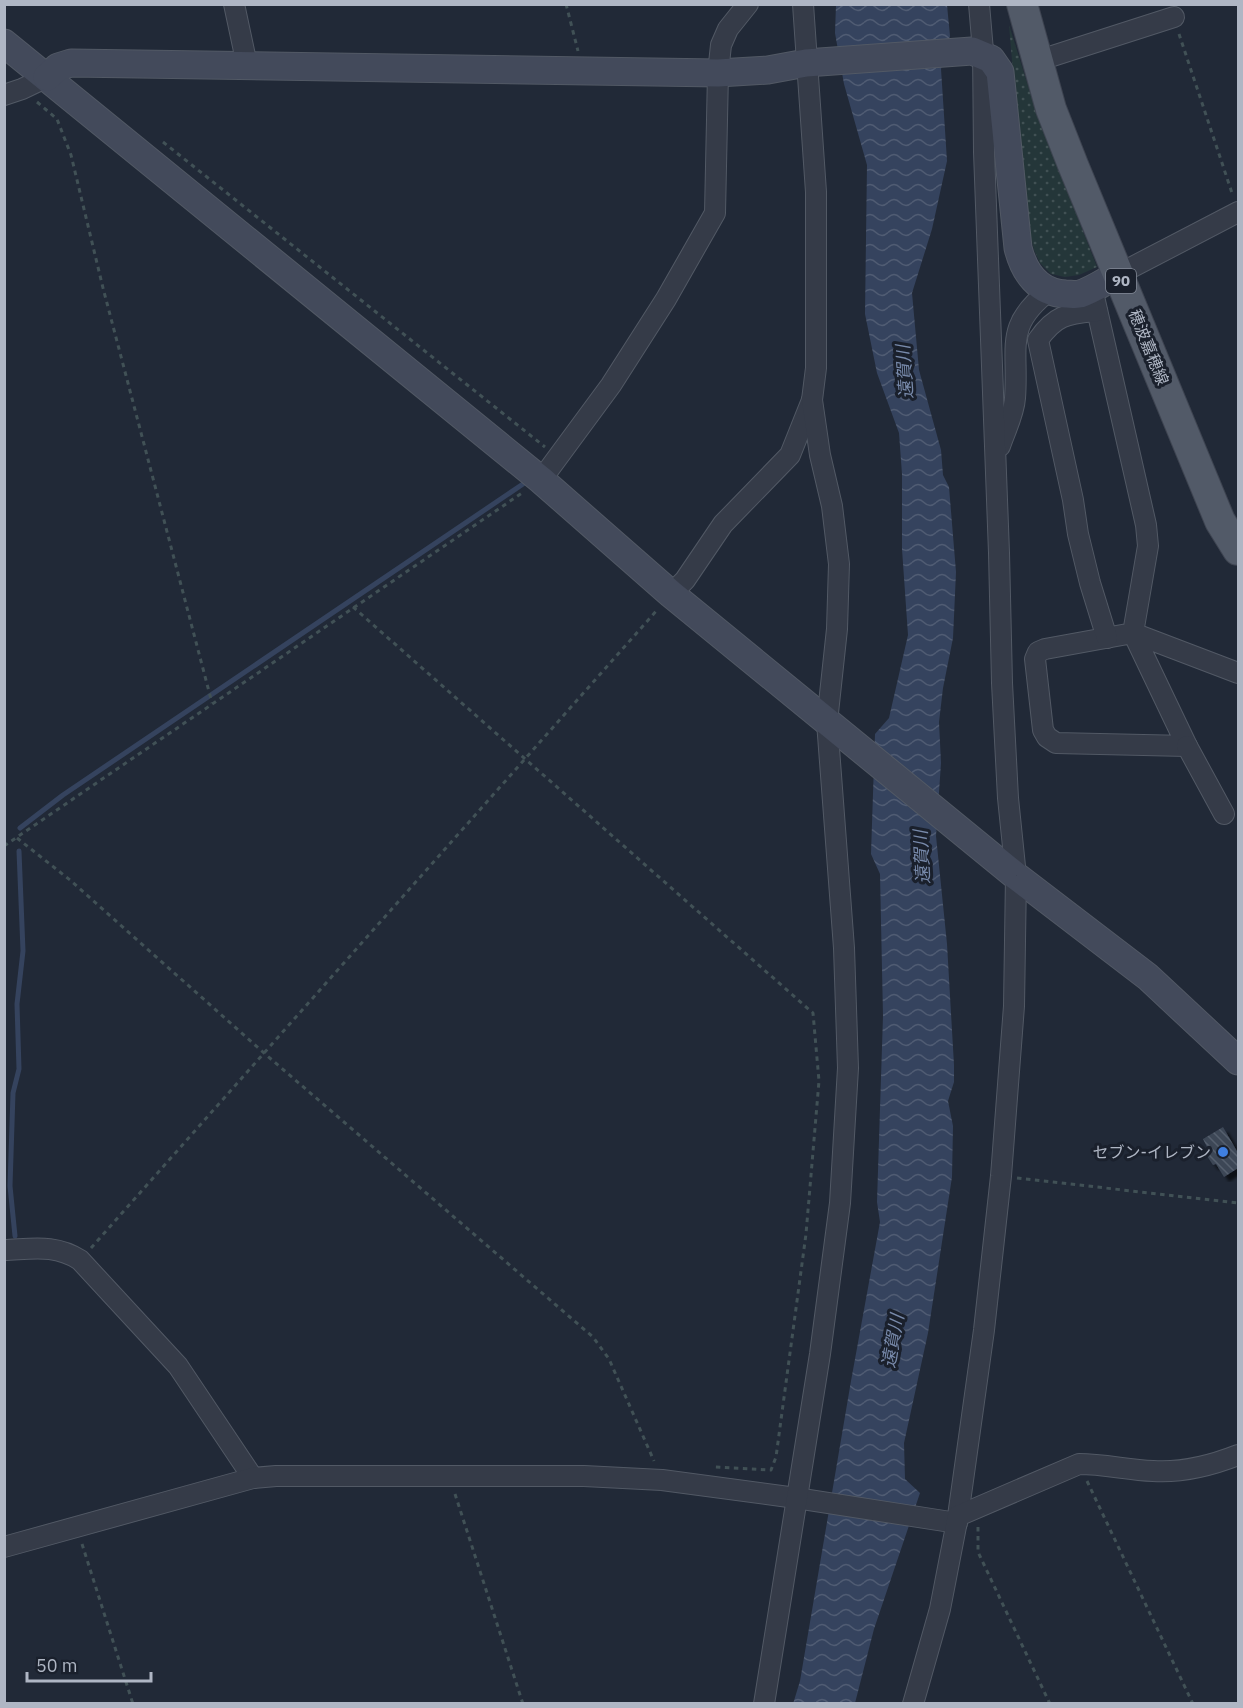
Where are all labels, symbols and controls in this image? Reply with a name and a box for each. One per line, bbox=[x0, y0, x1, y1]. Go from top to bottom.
road number: 90 bbox=[1106, 269, 1136, 293]
street label: 穂波嘉穂線 bbox=[1125, 306, 1173, 388]
water label: 遠賀川 bbox=[891, 342, 918, 400]
water label: 遠賀川 bbox=[908, 827, 934, 885]
place label: セブン-イレブン bbox=[1093, 1142, 1211, 1162]
marker: セブン-イレブン bbox=[1216, 1145, 1230, 1159]
water label: 遠賀川 bbox=[876, 1310, 909, 1369]
scale bar bbox=[27, 1645, 152, 1683]
text: 50 m bbox=[36, 1654, 78, 1677]

